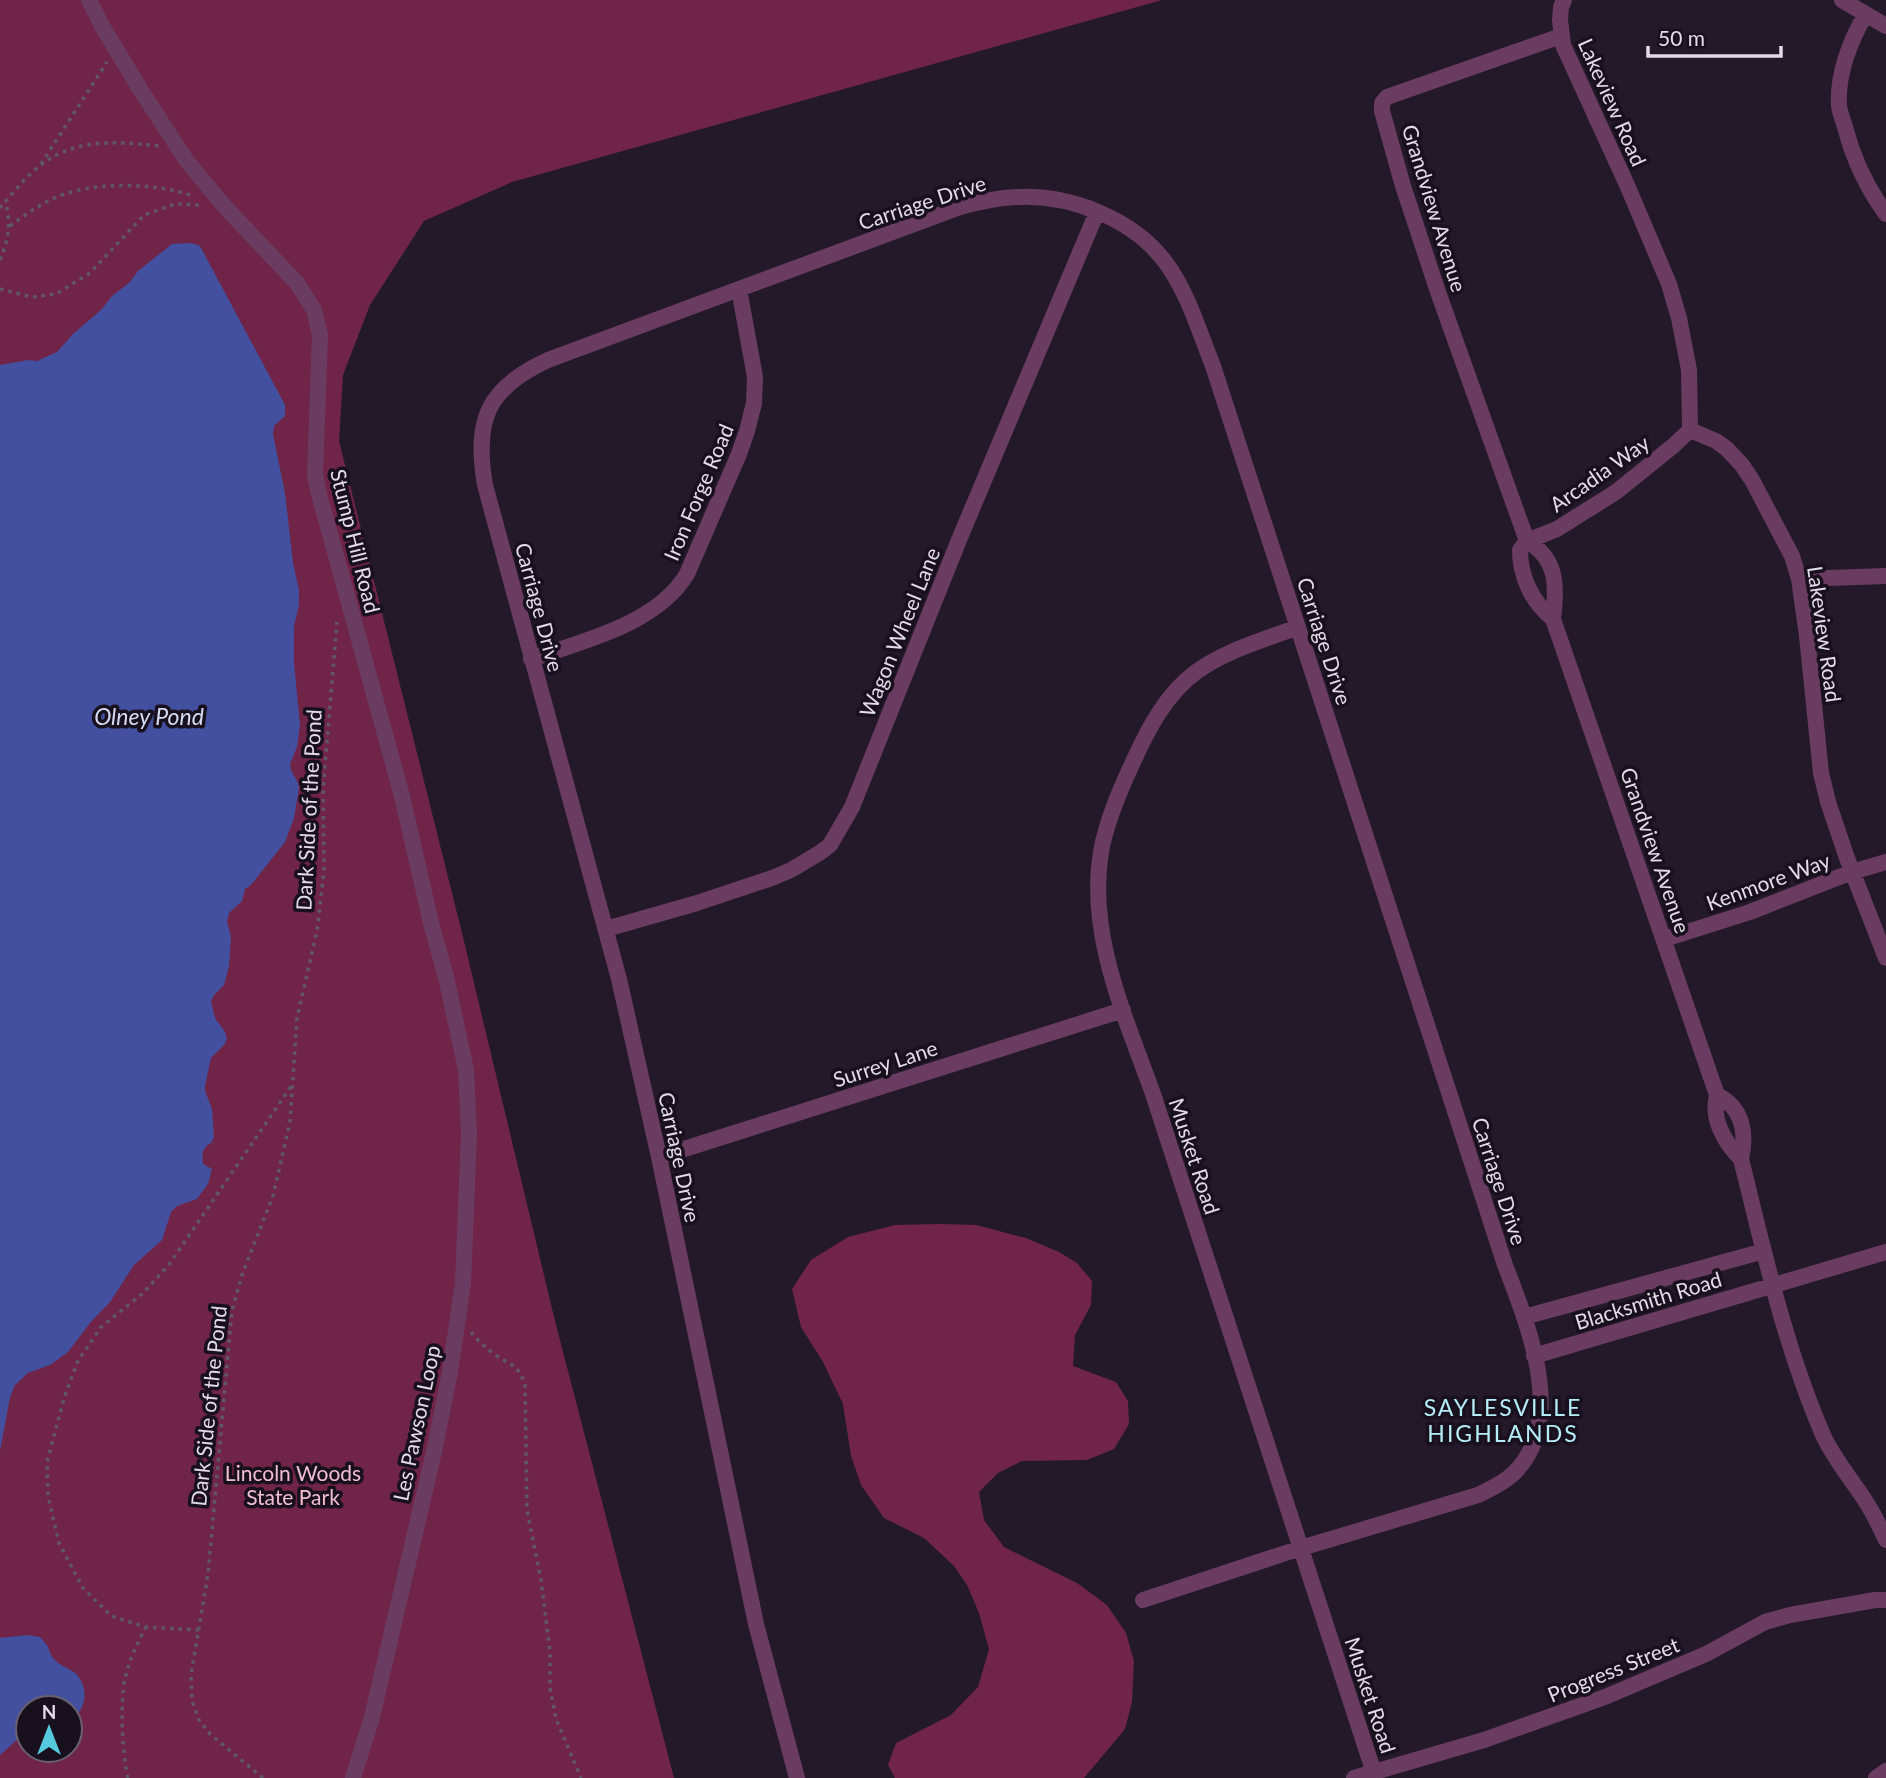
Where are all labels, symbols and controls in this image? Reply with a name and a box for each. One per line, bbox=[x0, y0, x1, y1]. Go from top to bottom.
scale bar bbox=[1648, 14, 1781, 58]
text: 50 m bbox=[1658, 25, 1705, 50]
street label: Lakeview Road bbox=[1574, 34, 1652, 170]
street label: Grandview Avenue bbox=[1398, 121, 1472, 295]
street label: Carriage Drive bbox=[855, 170, 989, 234]
street label: Iron Forge Road bbox=[658, 420, 738, 564]
street label: Arcadia Way bbox=[1544, 429, 1654, 516]
street label: Stump Hill Road bbox=[326, 466, 386, 616]
street label: Carriage Drive bbox=[511, 540, 569, 674]
street label: Wagon Wheel Lane bbox=[854, 544, 944, 720]
street label: Lakeview Road bbox=[1803, 564, 1847, 704]
street label: Carriage Drive bbox=[1293, 574, 1357, 708]
water label: Olney Pond bbox=[94, 702, 204, 730]
street label: Dark Side of the Pond bbox=[290, 709, 326, 911]
street label: Grandview Avenue bbox=[1616, 764, 1696, 936]
street label: Kenmore Way bbox=[1703, 847, 1834, 915]
street label: Surrey Lane bbox=[830, 1034, 940, 1092]
street label: Carriage Drive bbox=[654, 1090, 706, 1224]
street label: Musket Road bbox=[1164, 1095, 1226, 1217]
street label: Carriage Drive bbox=[1468, 1114, 1532, 1248]
street label: Blacksmith Road bbox=[1572, 1266, 1724, 1334]
street label: Dark Side of the Pond bbox=[185, 1304, 231, 1508]
street label: Les Pawson Loop bbox=[387, 1343, 445, 1503]
district label: SAYLESVILLE HIGHLANDS bbox=[1424, 1393, 1582, 1447]
park label: Lincoln Woods State Park bbox=[225, 1460, 361, 1509]
street label: Progress Street bbox=[1544, 1631, 1683, 1707]
street label: Musket Road bbox=[1340, 1634, 1402, 1756]
north arrow bbox=[14, 1694, 84, 1764]
text: N bbox=[42, 1700, 56, 1723]

